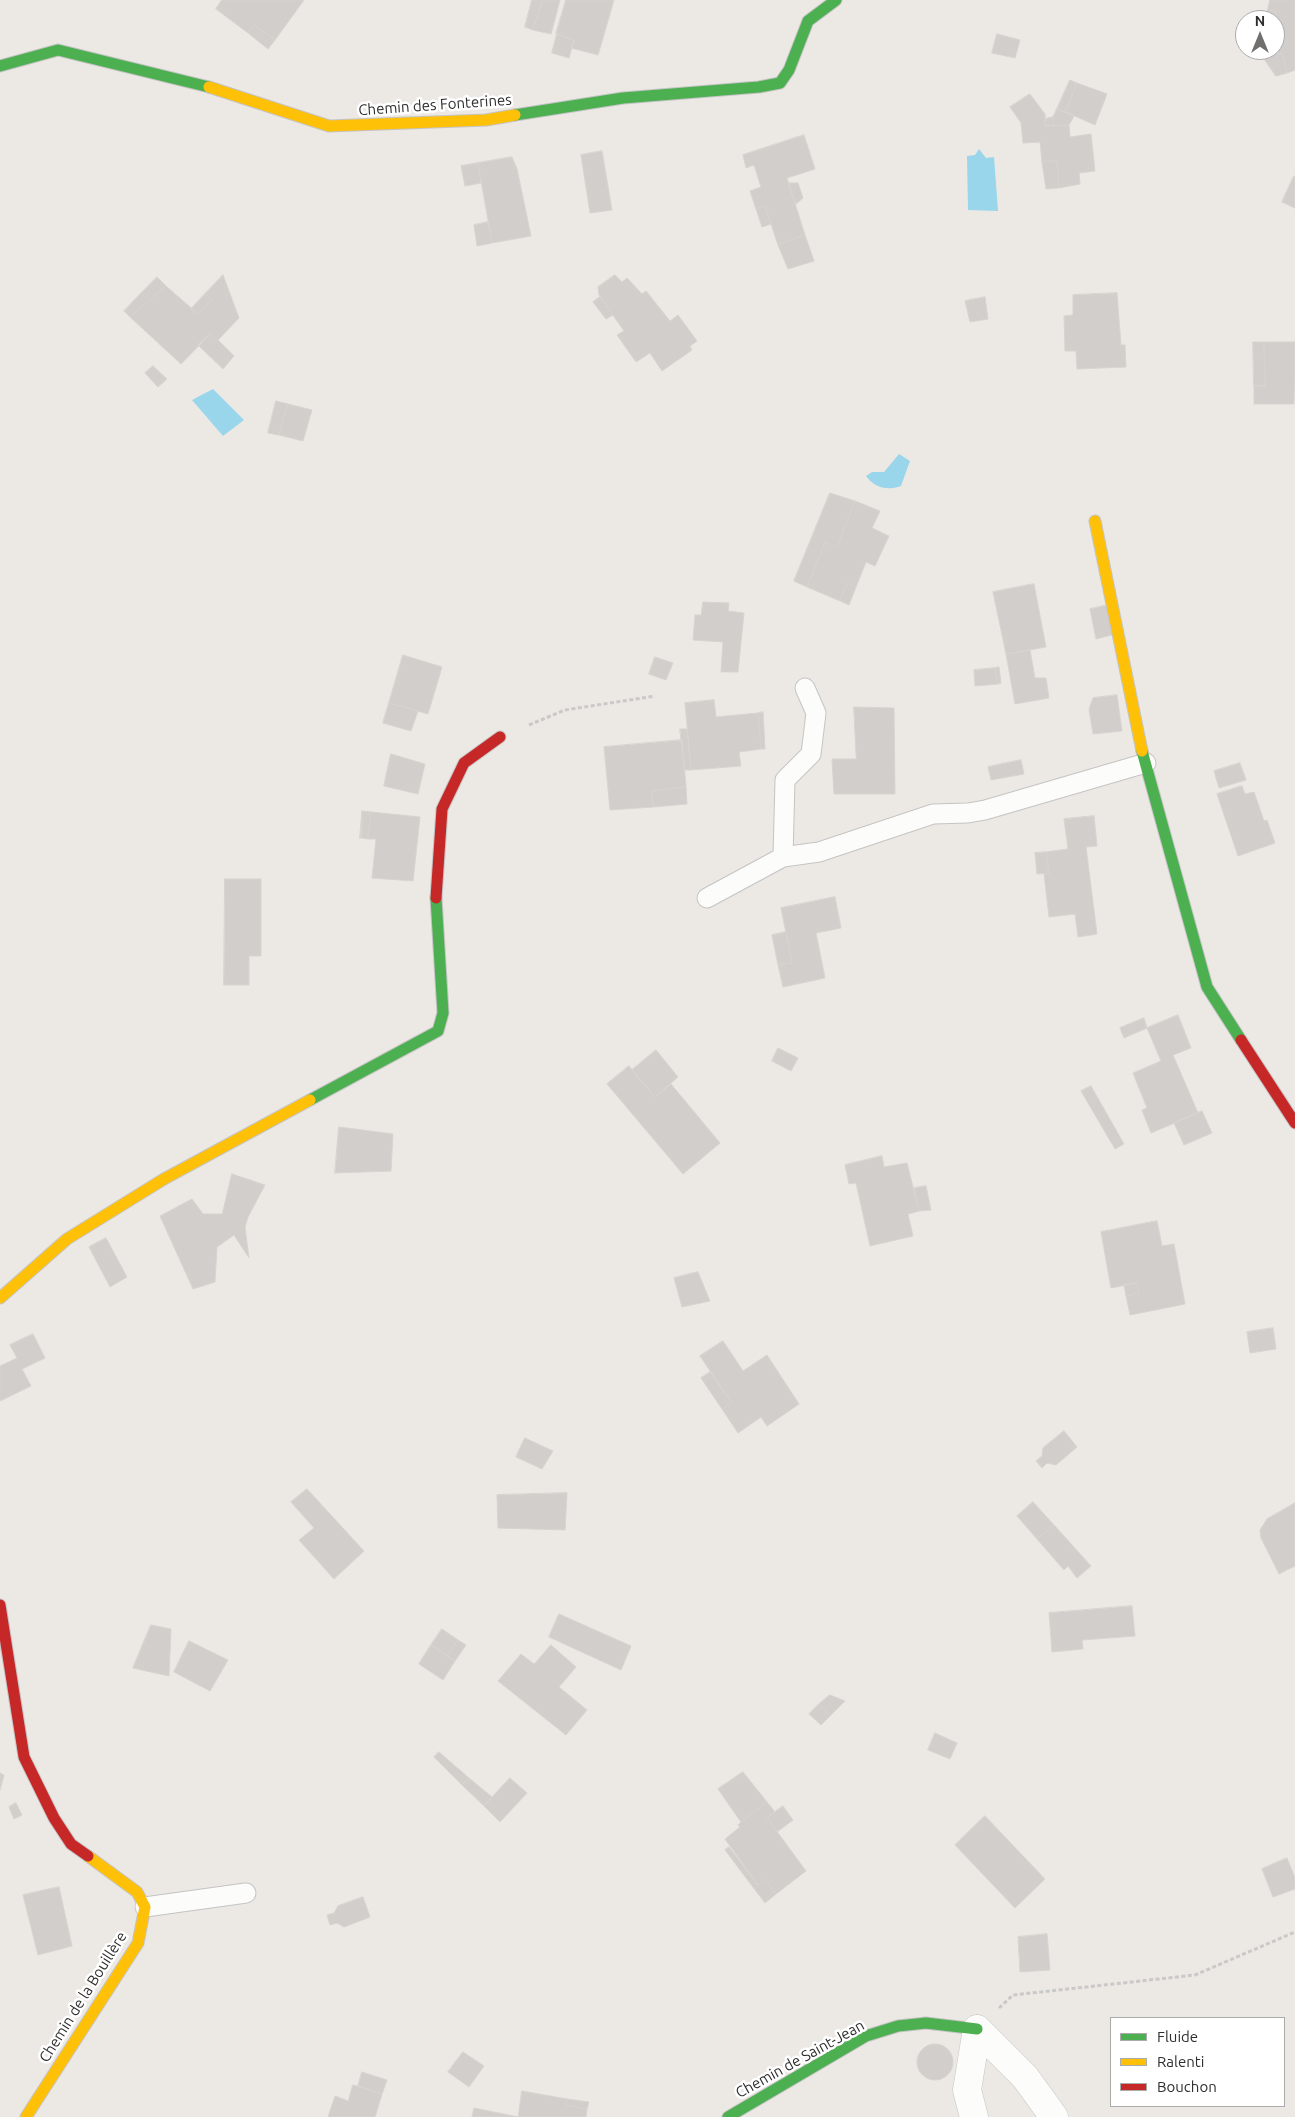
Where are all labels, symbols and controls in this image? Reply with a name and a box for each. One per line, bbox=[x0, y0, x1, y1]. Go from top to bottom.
north arrow bbox=[1235, 10, 1285, 60]
text: N bbox=[1255, 13, 1265, 29]
street label: Chemin des Fonterines bbox=[358, 91, 512, 119]
street label: Chemin de la Bouillère bbox=[35, 1928, 131, 2066]
street label: Chemin de Saint-Jean bbox=[732, 2016, 868, 2102]
legend bbox=[1110, 2017, 1285, 2107]
text: Fluide bbox=[1157, 2028, 1198, 2045]
text: Ralenti bbox=[1157, 2053, 1204, 2070]
text: Bouchon bbox=[1157, 2078, 1217, 2095]

